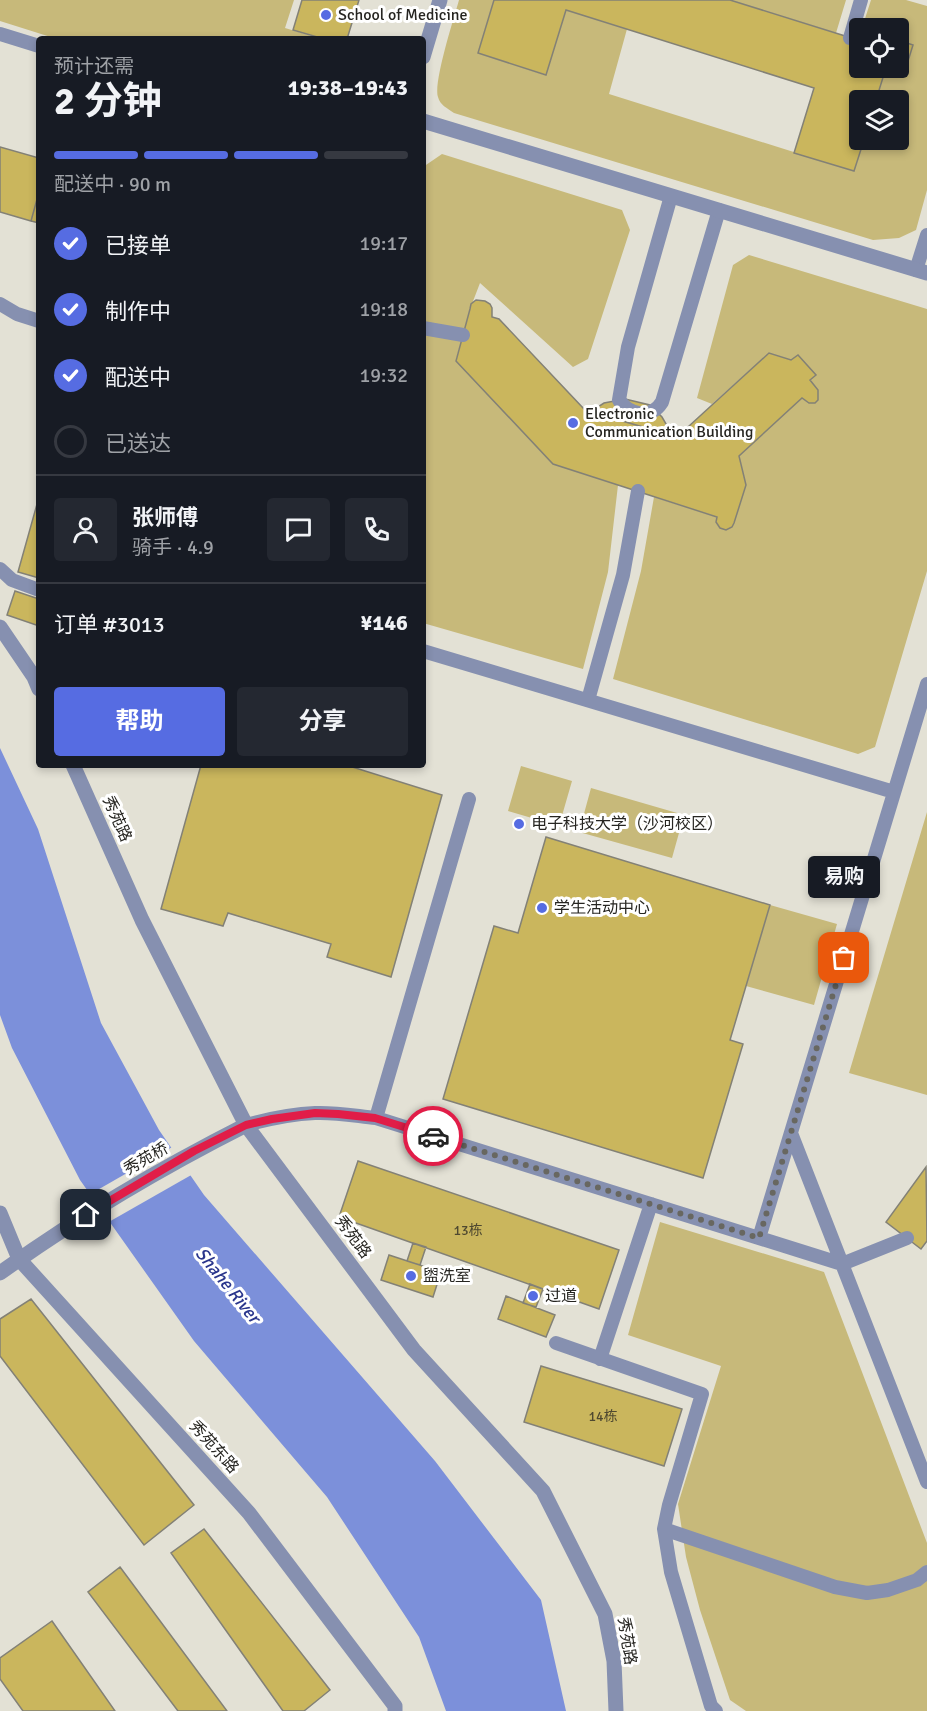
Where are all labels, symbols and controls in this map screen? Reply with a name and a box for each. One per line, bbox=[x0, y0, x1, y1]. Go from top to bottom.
place label: School of Medicine bbox=[338, 5, 468, 25]
marker: School of Medicine bbox=[319, 8, 333, 22]
map controls bbox=[849, 18, 909, 150]
button: locate bbox=[849, 18, 909, 78]
text: 预计还需 bbox=[54, 54, 134, 79]
text: 19:38–19:43 bbox=[288, 74, 408, 101]
text: 2 分钟 bbox=[54, 77, 162, 125]
button: layers bbox=[849, 90, 909, 150]
text: 配送中 · 90 m bbox=[54, 172, 171, 197]
icon: check bbox=[54, 227, 87, 260]
text: 19:17 bbox=[359, 231, 408, 256]
text: 已接单 bbox=[105, 232, 171, 259]
icon: check bbox=[54, 293, 87, 326]
text: 19:18 bbox=[359, 297, 408, 322]
text: 制作中 bbox=[105, 298, 171, 325]
icon: check bbox=[54, 359, 87, 392]
text: 19:32 bbox=[359, 363, 408, 388]
text: 配送中 bbox=[105, 364, 171, 391]
place label: Electronic Communication Building bbox=[585, 404, 754, 442]
marker: Electronic Communication Building bbox=[566, 416, 580, 430]
text: 已送达 bbox=[105, 430, 171, 457]
button: person bbox=[54, 498, 117, 561]
button: chat bbox=[267, 498, 330, 561]
button: phone bbox=[345, 498, 408, 561]
text: 张师傅 bbox=[132, 504, 198, 531]
text: 骑手 · 4.9 bbox=[132, 535, 214, 560]
text: ¥146 bbox=[360, 609, 408, 636]
text: 订单 #3013 bbox=[54, 611, 165, 638]
button: 帮助 bbox=[54, 687, 225, 756]
button: 分享 bbox=[237, 687, 408, 756]
street label: 秀苑路 bbox=[98, 793, 136, 845]
place label: 电子科技大学（沙河校区） bbox=[531, 814, 723, 834]
marker: 电子科技大学（沙河校区） bbox=[512, 817, 526, 831]
callout: 易购 bbox=[808, 856, 880, 898]
text: 易购 bbox=[824, 864, 864, 889]
place label: 学生活动中心 bbox=[554, 898, 650, 918]
marker: 学生活动中心 bbox=[535, 901, 549, 915]
pin bbox=[818, 932, 869, 983]
icon: bag bbox=[827, 941, 860, 974]
courier bbox=[403, 1106, 463, 1166]
icon: car bbox=[417, 1120, 450, 1153]
street label: 秀苑桥 bbox=[120, 1138, 172, 1180]
pin bbox=[60, 1189, 111, 1240]
icon: home bbox=[69, 1198, 102, 1231]
street label: 秀苑路 bbox=[331, 1212, 375, 1262]
house number: 13栋 bbox=[453, 1222, 483, 1239]
water label: Shahe River bbox=[191, 1243, 267, 1329]
place label: 盥洗室 bbox=[423, 1266, 471, 1286]
marker: 盥洗室 bbox=[404, 1269, 418, 1283]
place label: 过道 bbox=[545, 1286, 577, 1306]
marker: 过道 bbox=[526, 1289, 540, 1303]
house number: 14栋 bbox=[588, 1408, 618, 1425]
street label: 秀苑东路 bbox=[185, 1417, 243, 1477]
street label: 秀苑路 bbox=[613, 1616, 641, 1666]

